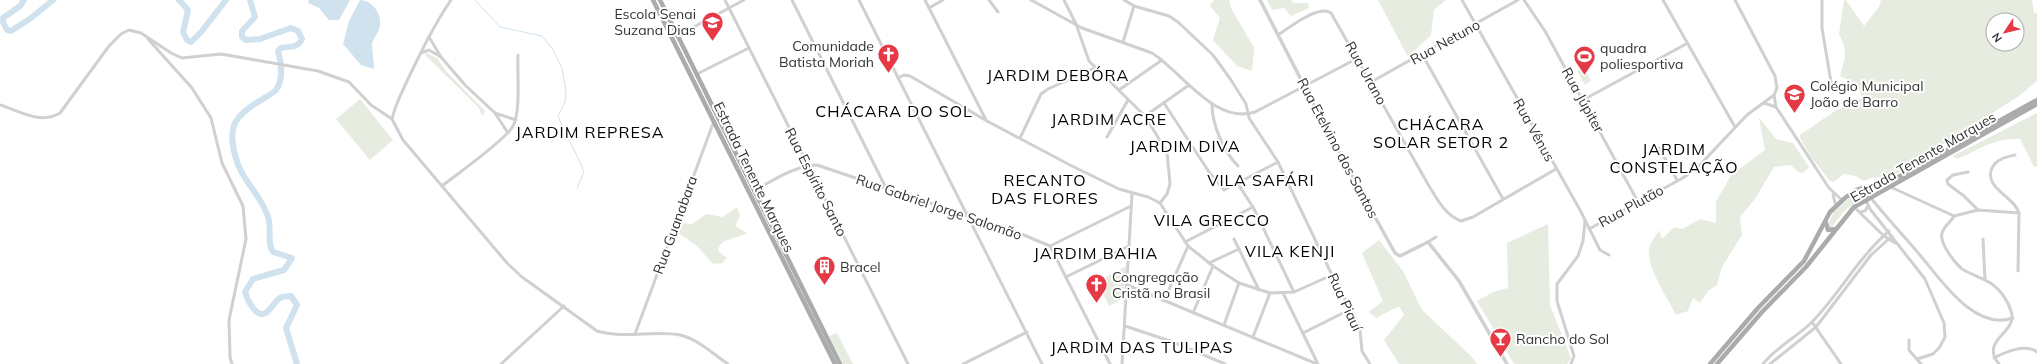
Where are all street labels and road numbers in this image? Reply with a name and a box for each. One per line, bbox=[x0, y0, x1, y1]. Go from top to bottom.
street label: Rua Netuno bbox=[1407, 15, 1483, 69]
street label: Rua Urano bbox=[1341, 38, 1391, 108]
street label: Rua Júpiter bbox=[1558, 64, 1609, 137]
street label: Rua Etelvino dos Santos bbox=[1293, 75, 1383, 221]
street label: Rua Vênus bbox=[1509, 95, 1559, 165]
street label: Estrada Tenente Marques bbox=[710, 99, 798, 255]
street label: Estrada Tenente Marques bbox=[1847, 108, 1999, 206]
street label: Rua Espírito Santo bbox=[781, 125, 851, 239]
street label: Rua Gabriel Jorge Salomão bbox=[854, 170, 1024, 244]
street label: Rua Guanabara bbox=[649, 173, 701, 277]
street label: Rua Plutão bbox=[1595, 181, 1667, 231]
street label: Rua Piauí bbox=[1324, 270, 1367, 335]

